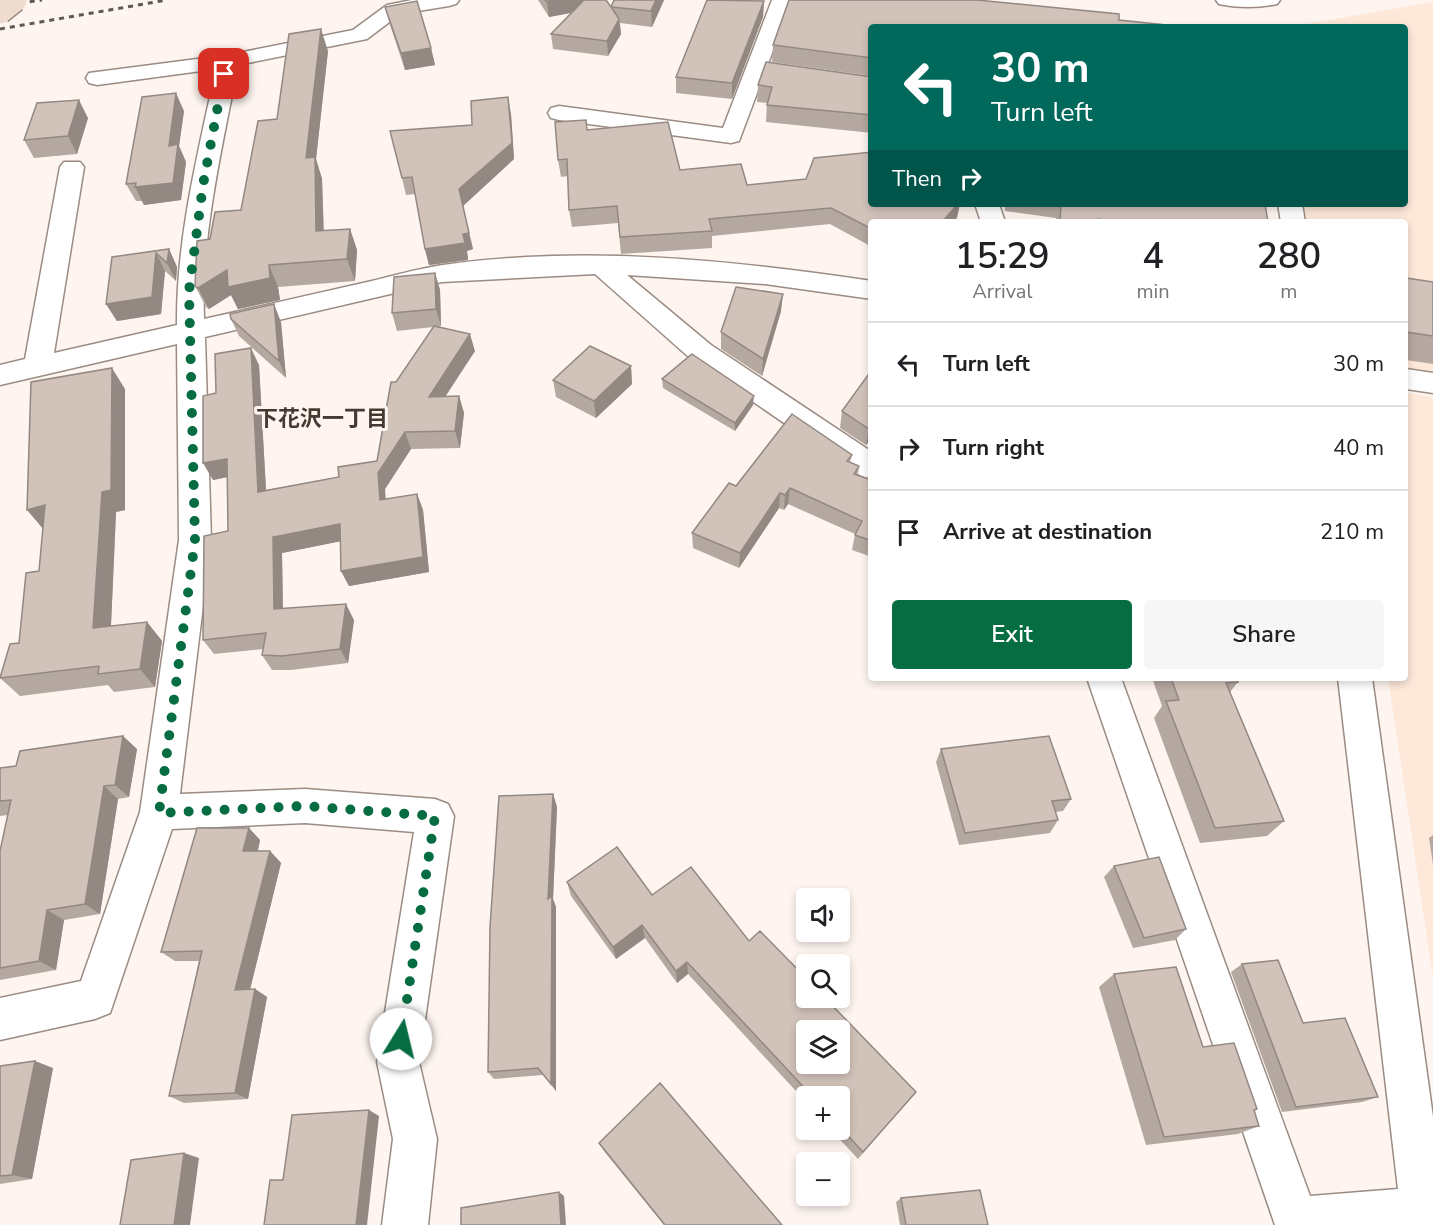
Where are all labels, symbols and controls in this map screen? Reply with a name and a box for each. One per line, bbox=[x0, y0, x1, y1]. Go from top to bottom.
text: 30 m bbox=[991, 40, 1090, 97]
pin bbox=[198, 48, 249, 99]
icon: left bbox=[892, 48, 970, 126]
icon: arrive bbox=[207, 57, 240, 90]
text: Turn left bbox=[991, 94, 1092, 131]
icon: right bbox=[954, 162, 987, 195]
text: Then bbox=[892, 164, 942, 194]
text: 15:29 bbox=[955, 232, 1050, 281]
text: 4 bbox=[1142, 232, 1164, 281]
text: 280 bbox=[1256, 232, 1321, 281]
text: Arrival bbox=[972, 278, 1032, 305]
text: min bbox=[1137, 278, 1170, 305]
text: m bbox=[1280, 278, 1297, 305]
icon: left bbox=[892, 348, 925, 381]
text: Turn left bbox=[943, 349, 1030, 379]
text: 30 m bbox=[1333, 349, 1384, 379]
district label: 下花沢一丁目 bbox=[256, 404, 388, 434]
icon: right bbox=[892, 432, 925, 465]
text: Turn right bbox=[943, 433, 1044, 463]
text: 40 m bbox=[1333, 433, 1384, 463]
icon: arrive bbox=[892, 516, 925, 549]
text: Arrive at destination bbox=[943, 517, 1152, 547]
text: 210 m bbox=[1320, 517, 1384, 547]
button: Exit bbox=[892, 600, 1132, 669]
button: Share bbox=[1144, 600, 1384, 669]
map controls bbox=[796, 888, 850, 1206]
button: sound bbox=[796, 888, 850, 942]
button: search bbox=[796, 954, 850, 1008]
position arrow bbox=[369, 1007, 433, 1071]
button: layers bbox=[796, 1020, 850, 1074]
button: + bbox=[796, 1086, 850, 1140]
button: − bbox=[796, 1152, 850, 1206]

